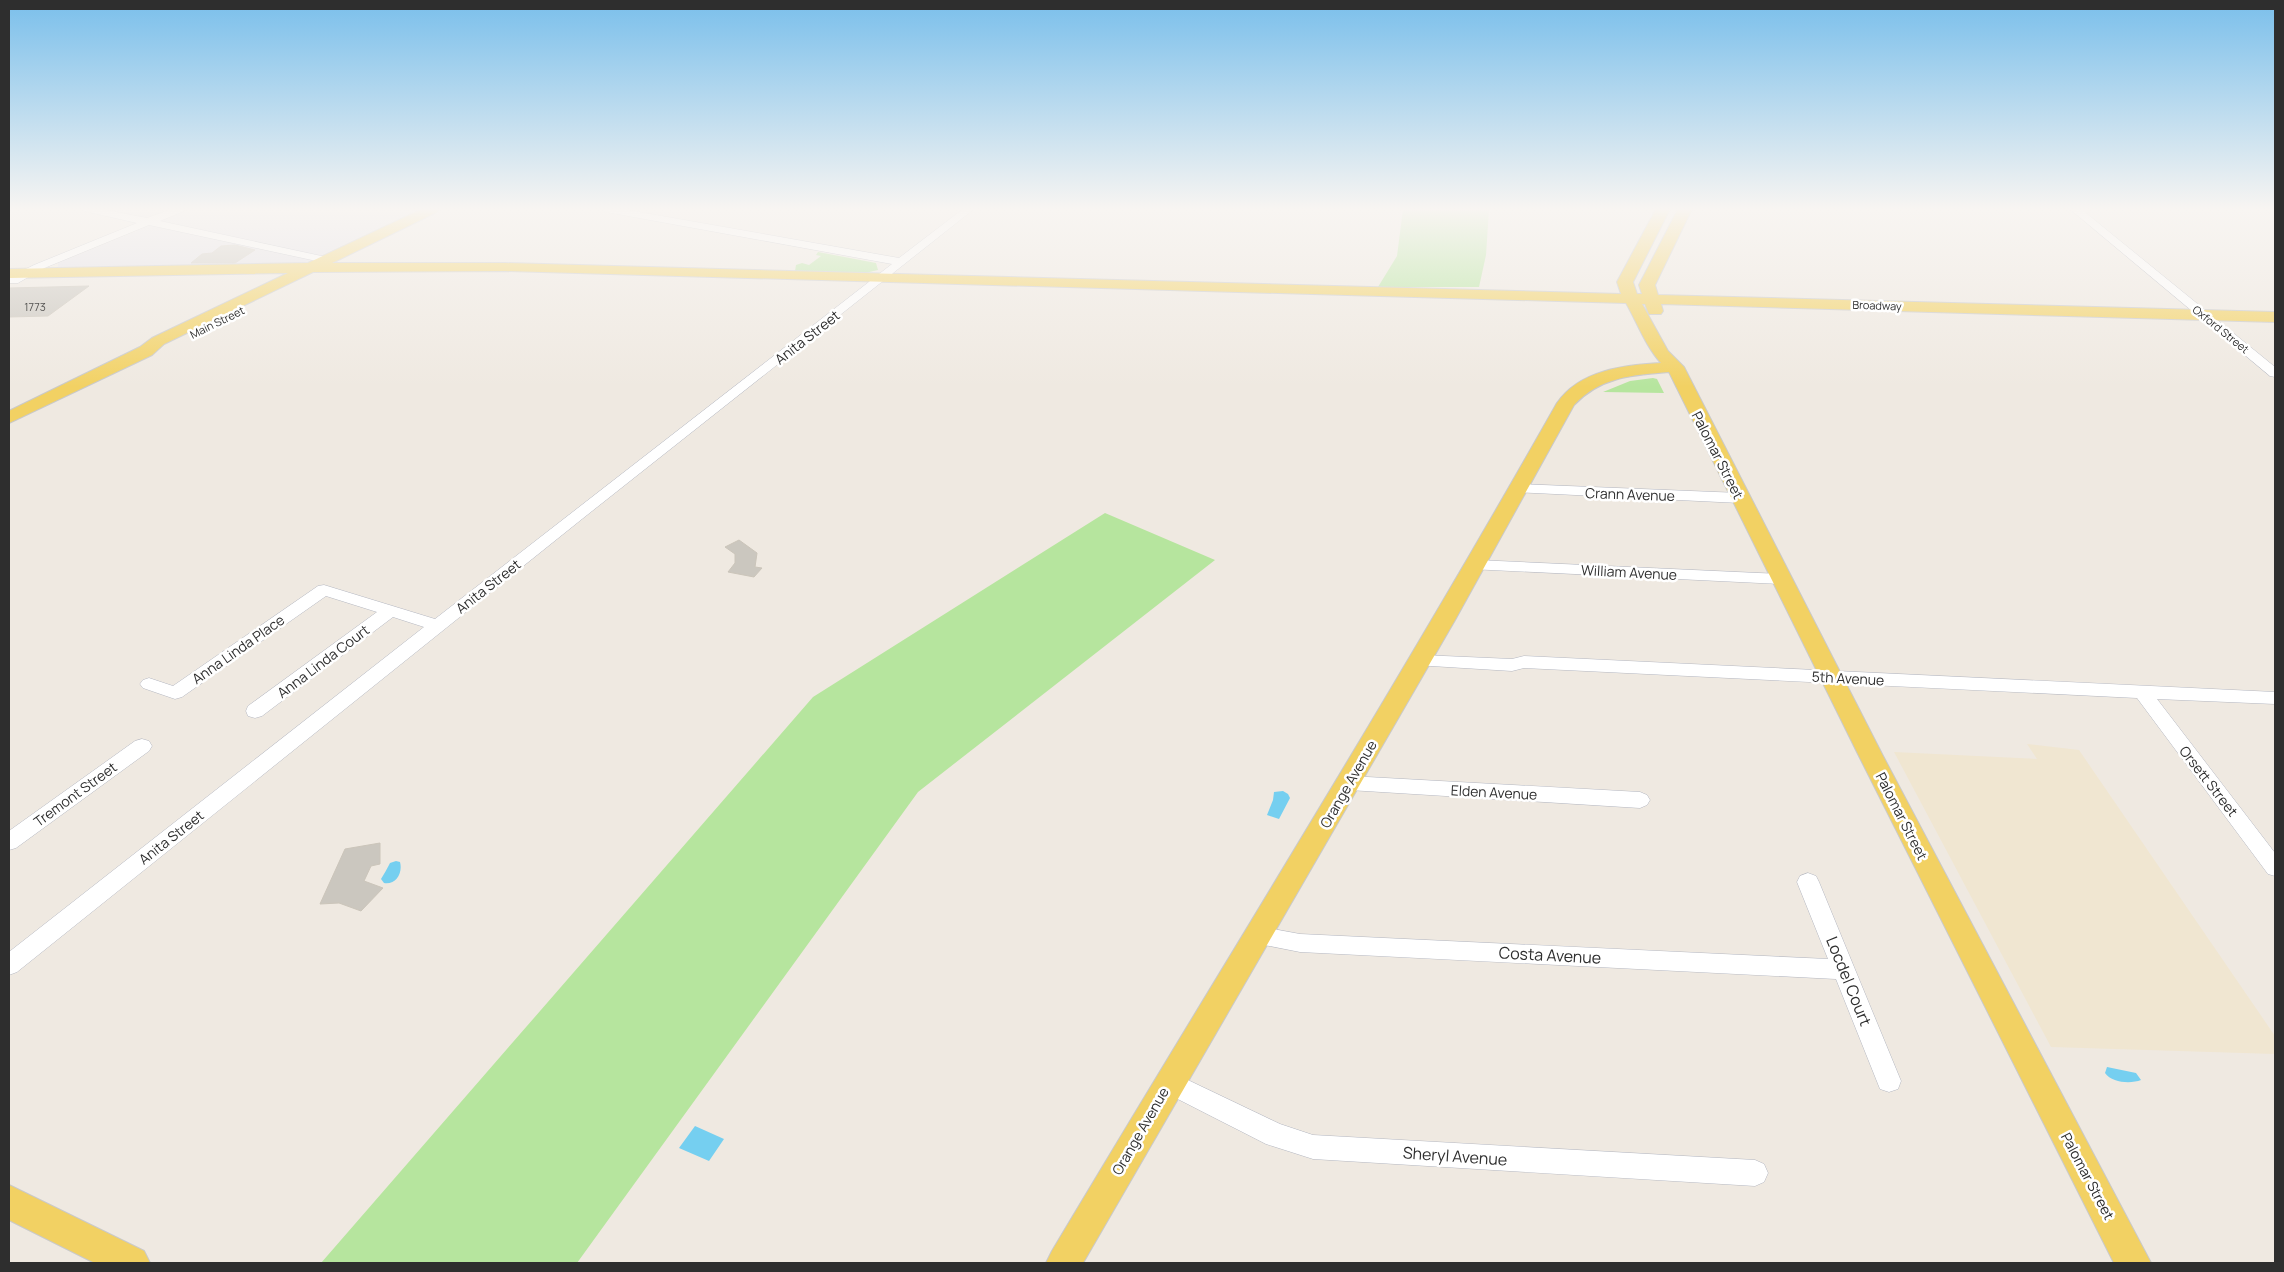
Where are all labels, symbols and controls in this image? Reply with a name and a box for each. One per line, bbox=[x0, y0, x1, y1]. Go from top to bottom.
street label: Broadway bbox=[1852, 297, 1902, 313]
house number: 1773 bbox=[24, 299, 46, 314]
street label: Main Street bbox=[187, 302, 247, 342]
street label: Oxford Street bbox=[2190, 302, 2252, 356]
street label: Anita Street bbox=[771, 305, 844, 368]
street label: Palomar Street bbox=[1688, 408, 1748, 502]
street label: Crann Avenue bbox=[1585, 483, 1675, 505]
street label: Anita Street bbox=[452, 554, 525, 617]
street label: William Avenue bbox=[1580, 560, 1678, 584]
street label: Anna Linda Place bbox=[188, 610, 288, 688]
street label: Anna Linda Court bbox=[273, 620, 373, 702]
street label: 5th Avenue bbox=[1811, 667, 1885, 689]
street label: Orange Avenue bbox=[1315, 737, 1381, 831]
street label: Orsett Street bbox=[2175, 742, 2243, 821]
street label: Tremont Street bbox=[30, 757, 121, 831]
street label: Palomar Street bbox=[1872, 769, 1932, 863]
street label: Elden Avenue bbox=[1450, 780, 1538, 804]
street label: Anita Street bbox=[135, 805, 208, 868]
street label: Locdel Court bbox=[1821, 933, 1877, 1029]
street label: Costa Avenue bbox=[1498, 941, 1602, 969]
street label: Orange Avenue bbox=[1107, 1084, 1173, 1178]
street label: Palomar Street bbox=[2057, 1129, 2119, 1223]
street label: Sheryl Avenue bbox=[1402, 1141, 1508, 1171]

